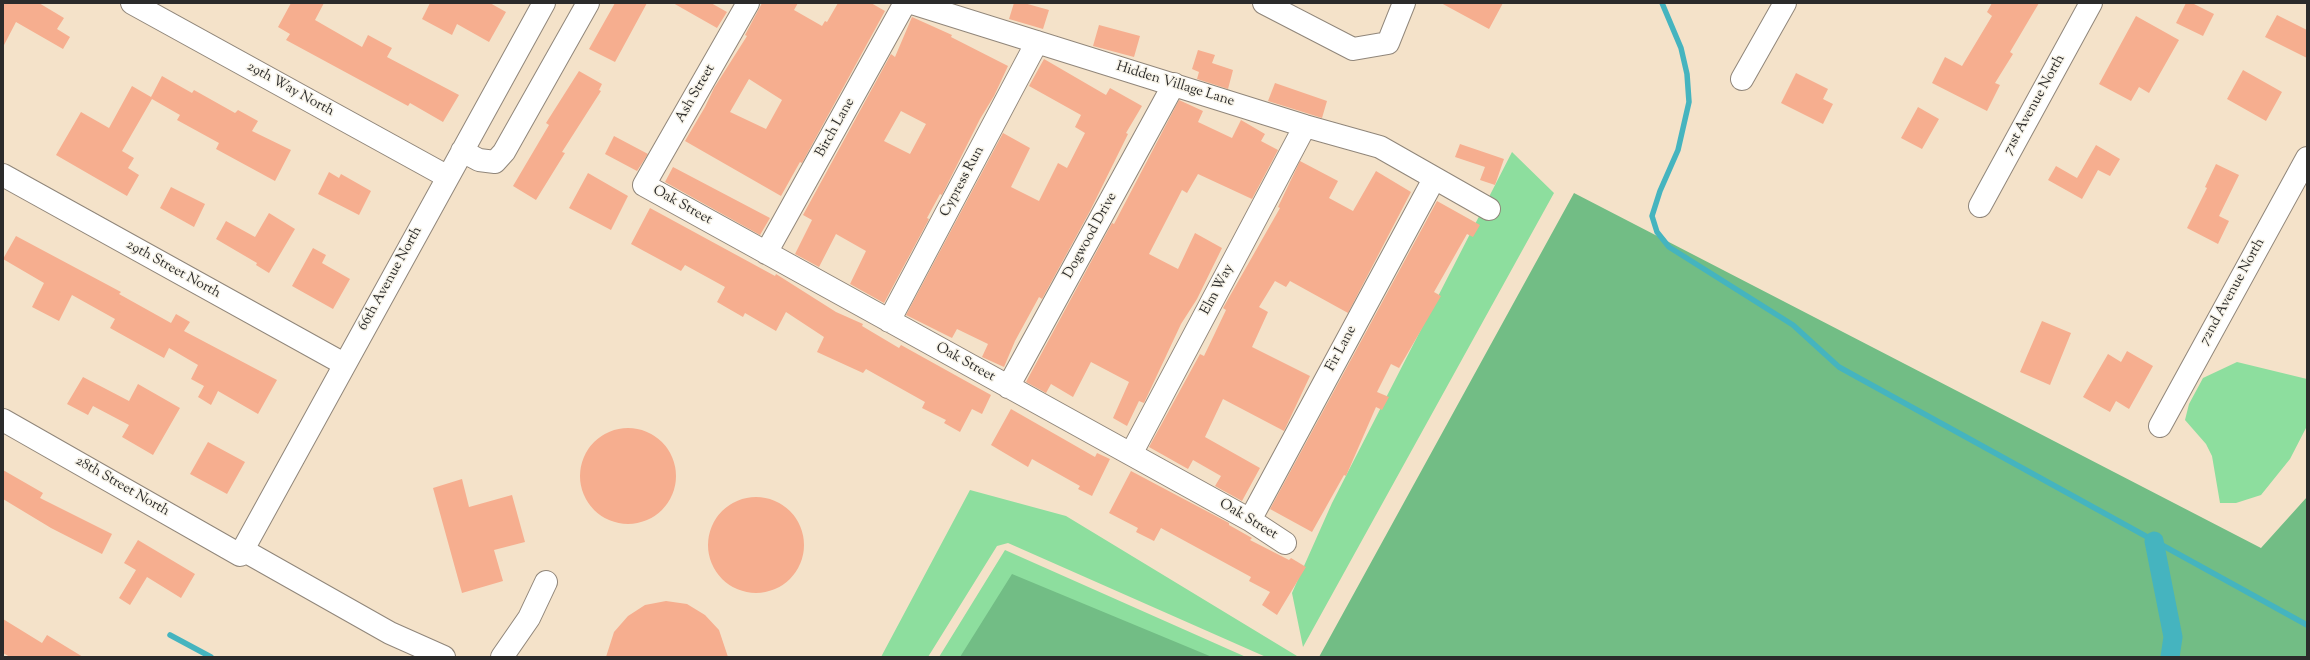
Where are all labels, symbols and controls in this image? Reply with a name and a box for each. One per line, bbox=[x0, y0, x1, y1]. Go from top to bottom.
street label: 71st Avenue North bbox=[2001, 52, 2069, 158]
street label: 29th Way North bbox=[243, 59, 337, 121]
street label: Hidden Village Lane bbox=[1114, 59, 1236, 111]
street label: Ash Street bbox=[673, 62, 719, 126]
street label: Birch Lane bbox=[813, 96, 859, 160]
street label: Cypress Run bbox=[937, 144, 989, 220]
street label: Oak Street bbox=[649, 183, 715, 229]
street label: Dogwood Drive bbox=[1060, 190, 1122, 282]
street label: 66th Avenue North bbox=[355, 224, 427, 334]
street label: 72nd Avenue North bbox=[2197, 236, 2269, 348]
street label: 29th Street North bbox=[123, 237, 223, 303]
street label: Elm Way bbox=[1198, 262, 1238, 318]
street label: Fir Lane bbox=[1323, 323, 1361, 375]
street label: Oak Street bbox=[932, 340, 998, 386]
street label: 28th Street North bbox=[72, 453, 172, 521]
street label: Oak Street bbox=[1216, 496, 1280, 544]

